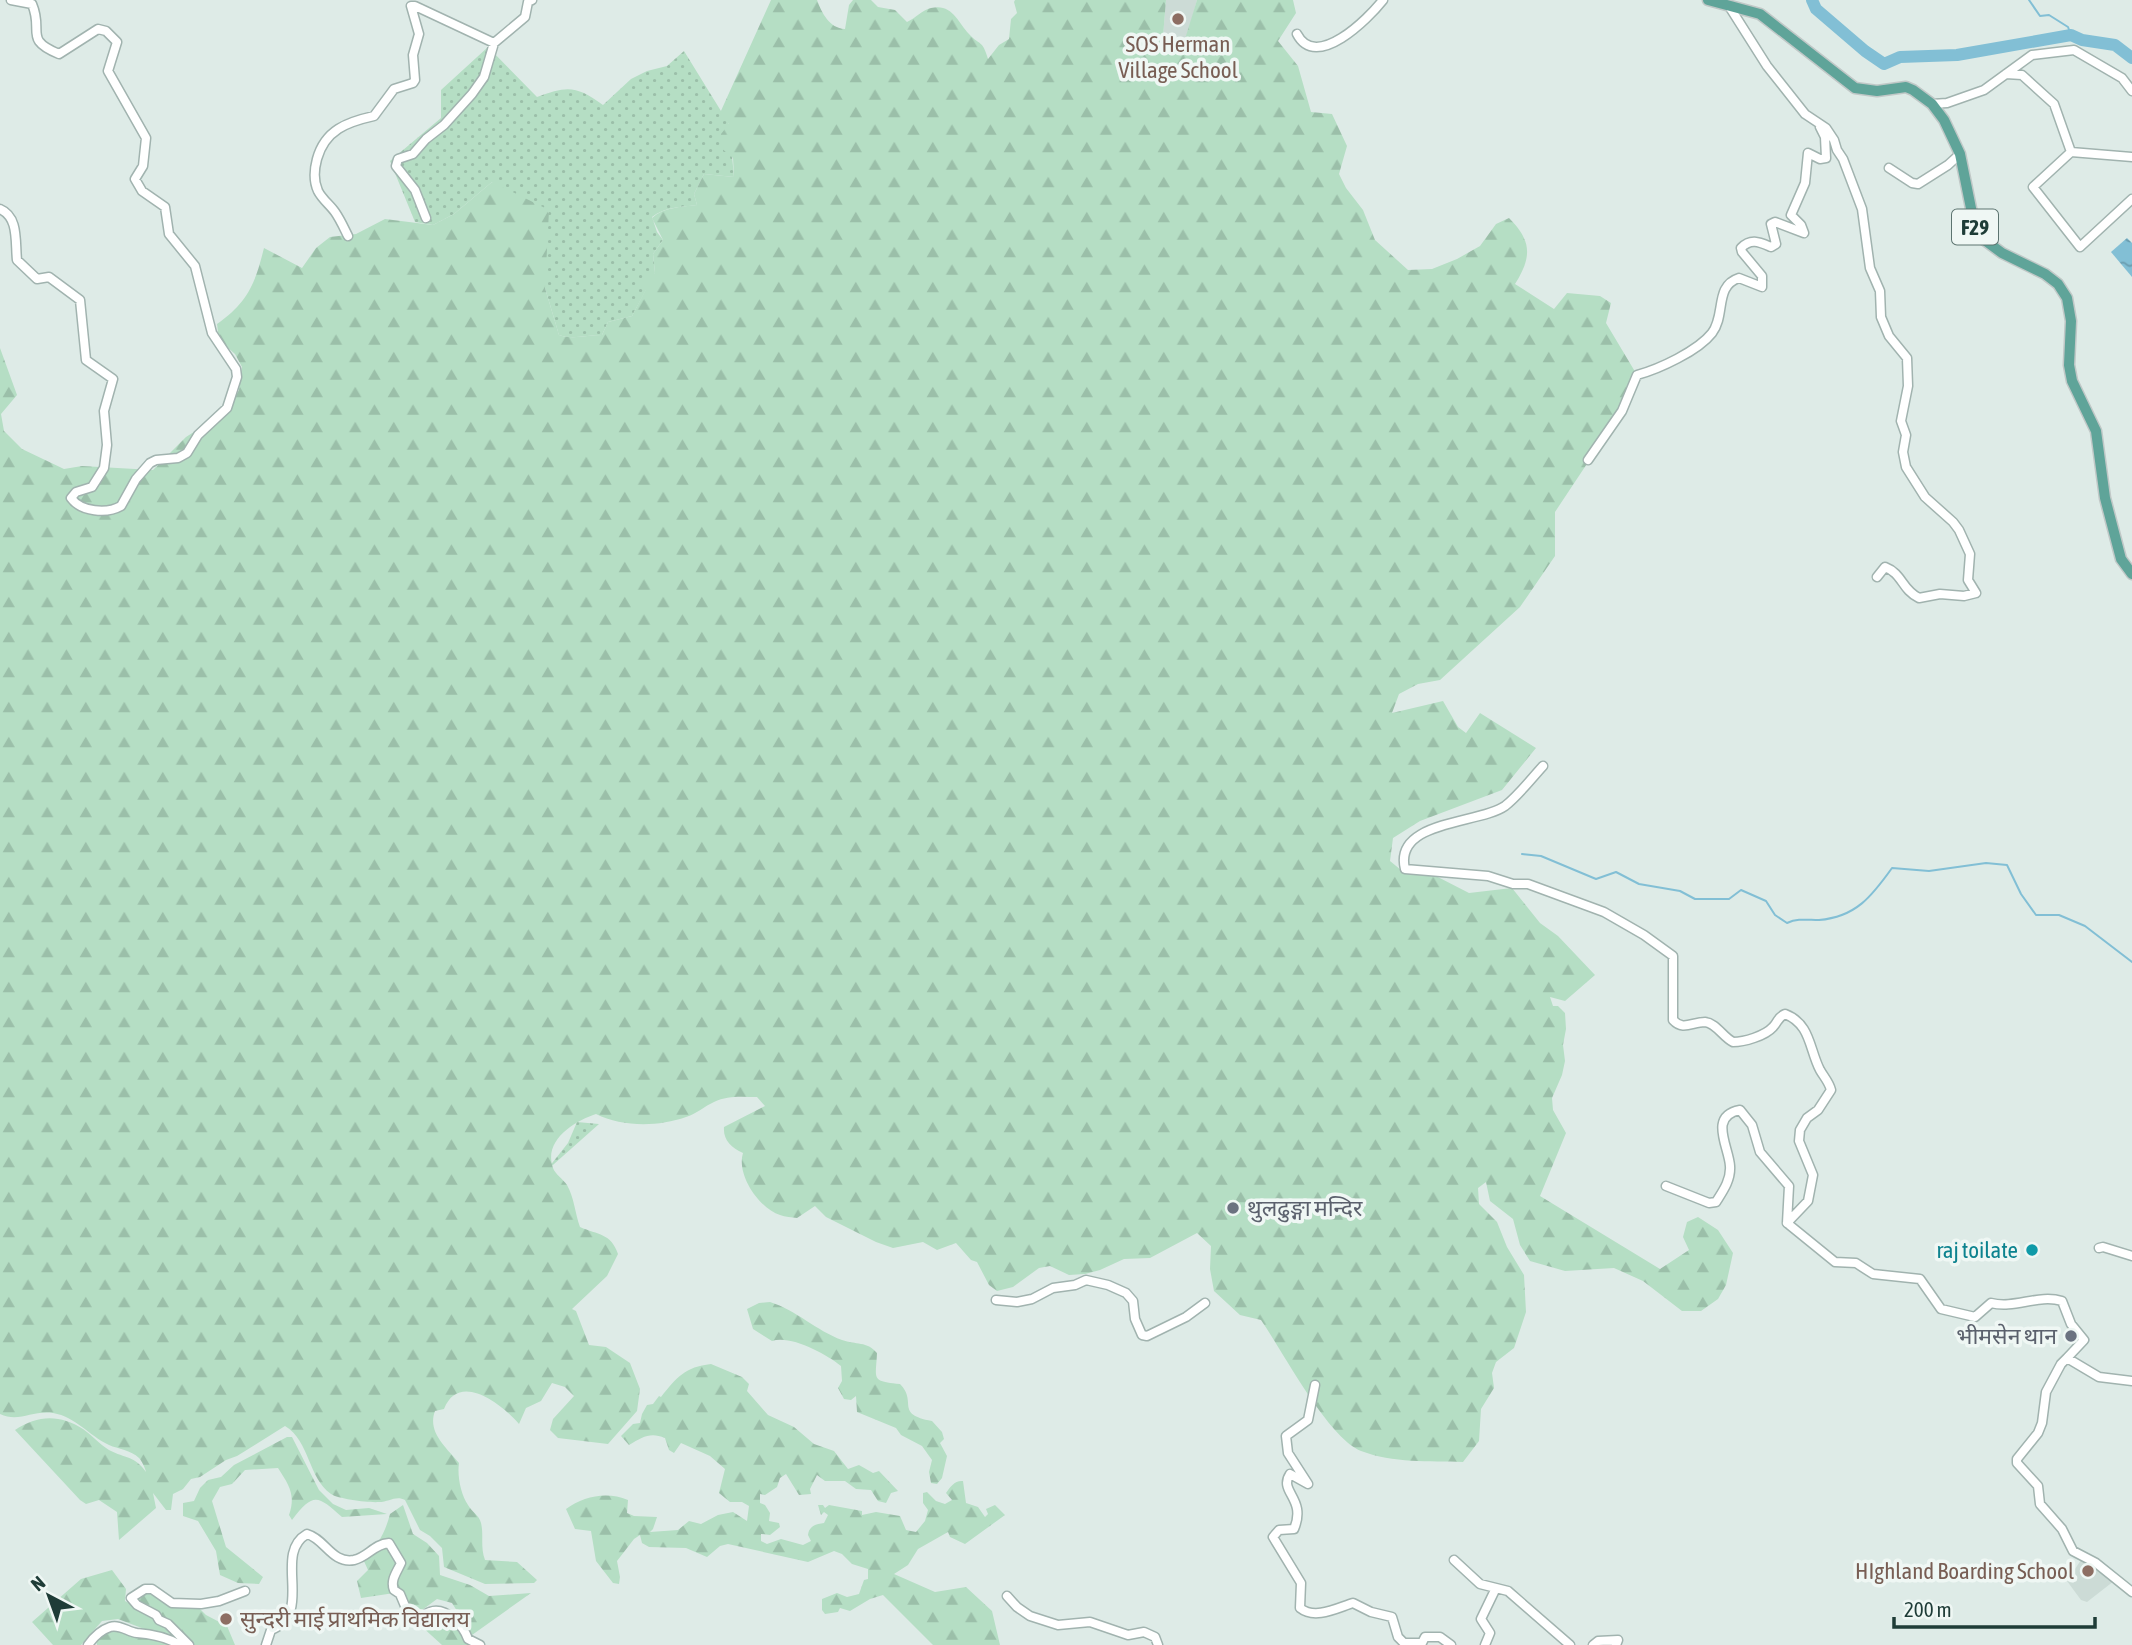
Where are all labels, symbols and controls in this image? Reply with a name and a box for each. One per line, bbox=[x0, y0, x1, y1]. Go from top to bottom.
marker: SOS Herman Village School bbox=[1170, 11, 1186, 27]
place label: SOS Herman Village School bbox=[1118, 31, 1238, 83]
road number: F29 bbox=[1952, 210, 1998, 244]
place label: थुलढुङ्गा मन्दिर bbox=[1247, 1195, 1363, 1223]
marker: थुलढुङ्गा मन्दिर bbox=[1225, 1200, 1241, 1216]
place label: raj toilate bbox=[1936, 1237, 2018, 1263]
marker: raj toilate bbox=[2024, 1242, 2040, 1258]
place label: भीमसेन थान bbox=[1956, 1323, 2058, 1349]
marker: भीमसेन थान bbox=[2063, 1328, 2079, 1344]
place label: HIghland Boarding School bbox=[1855, 1558, 2074, 1584]
north arrow bbox=[14, 1561, 84, 1631]
marker: HIghland Boarding School bbox=[2080, 1563, 2096, 1579]
text: N bbox=[26, 1571, 49, 1595]
scale bar bbox=[1894, 1586, 2095, 1630]
text: 200 m bbox=[1904, 1597, 1952, 1621]
place label: सुन्दरी माई प्राथमिक विद्यालय bbox=[240, 1606, 471, 1634]
marker: सुन्दरी माई प्राथमिक विद्यालय bbox=[218, 1611, 234, 1627]

